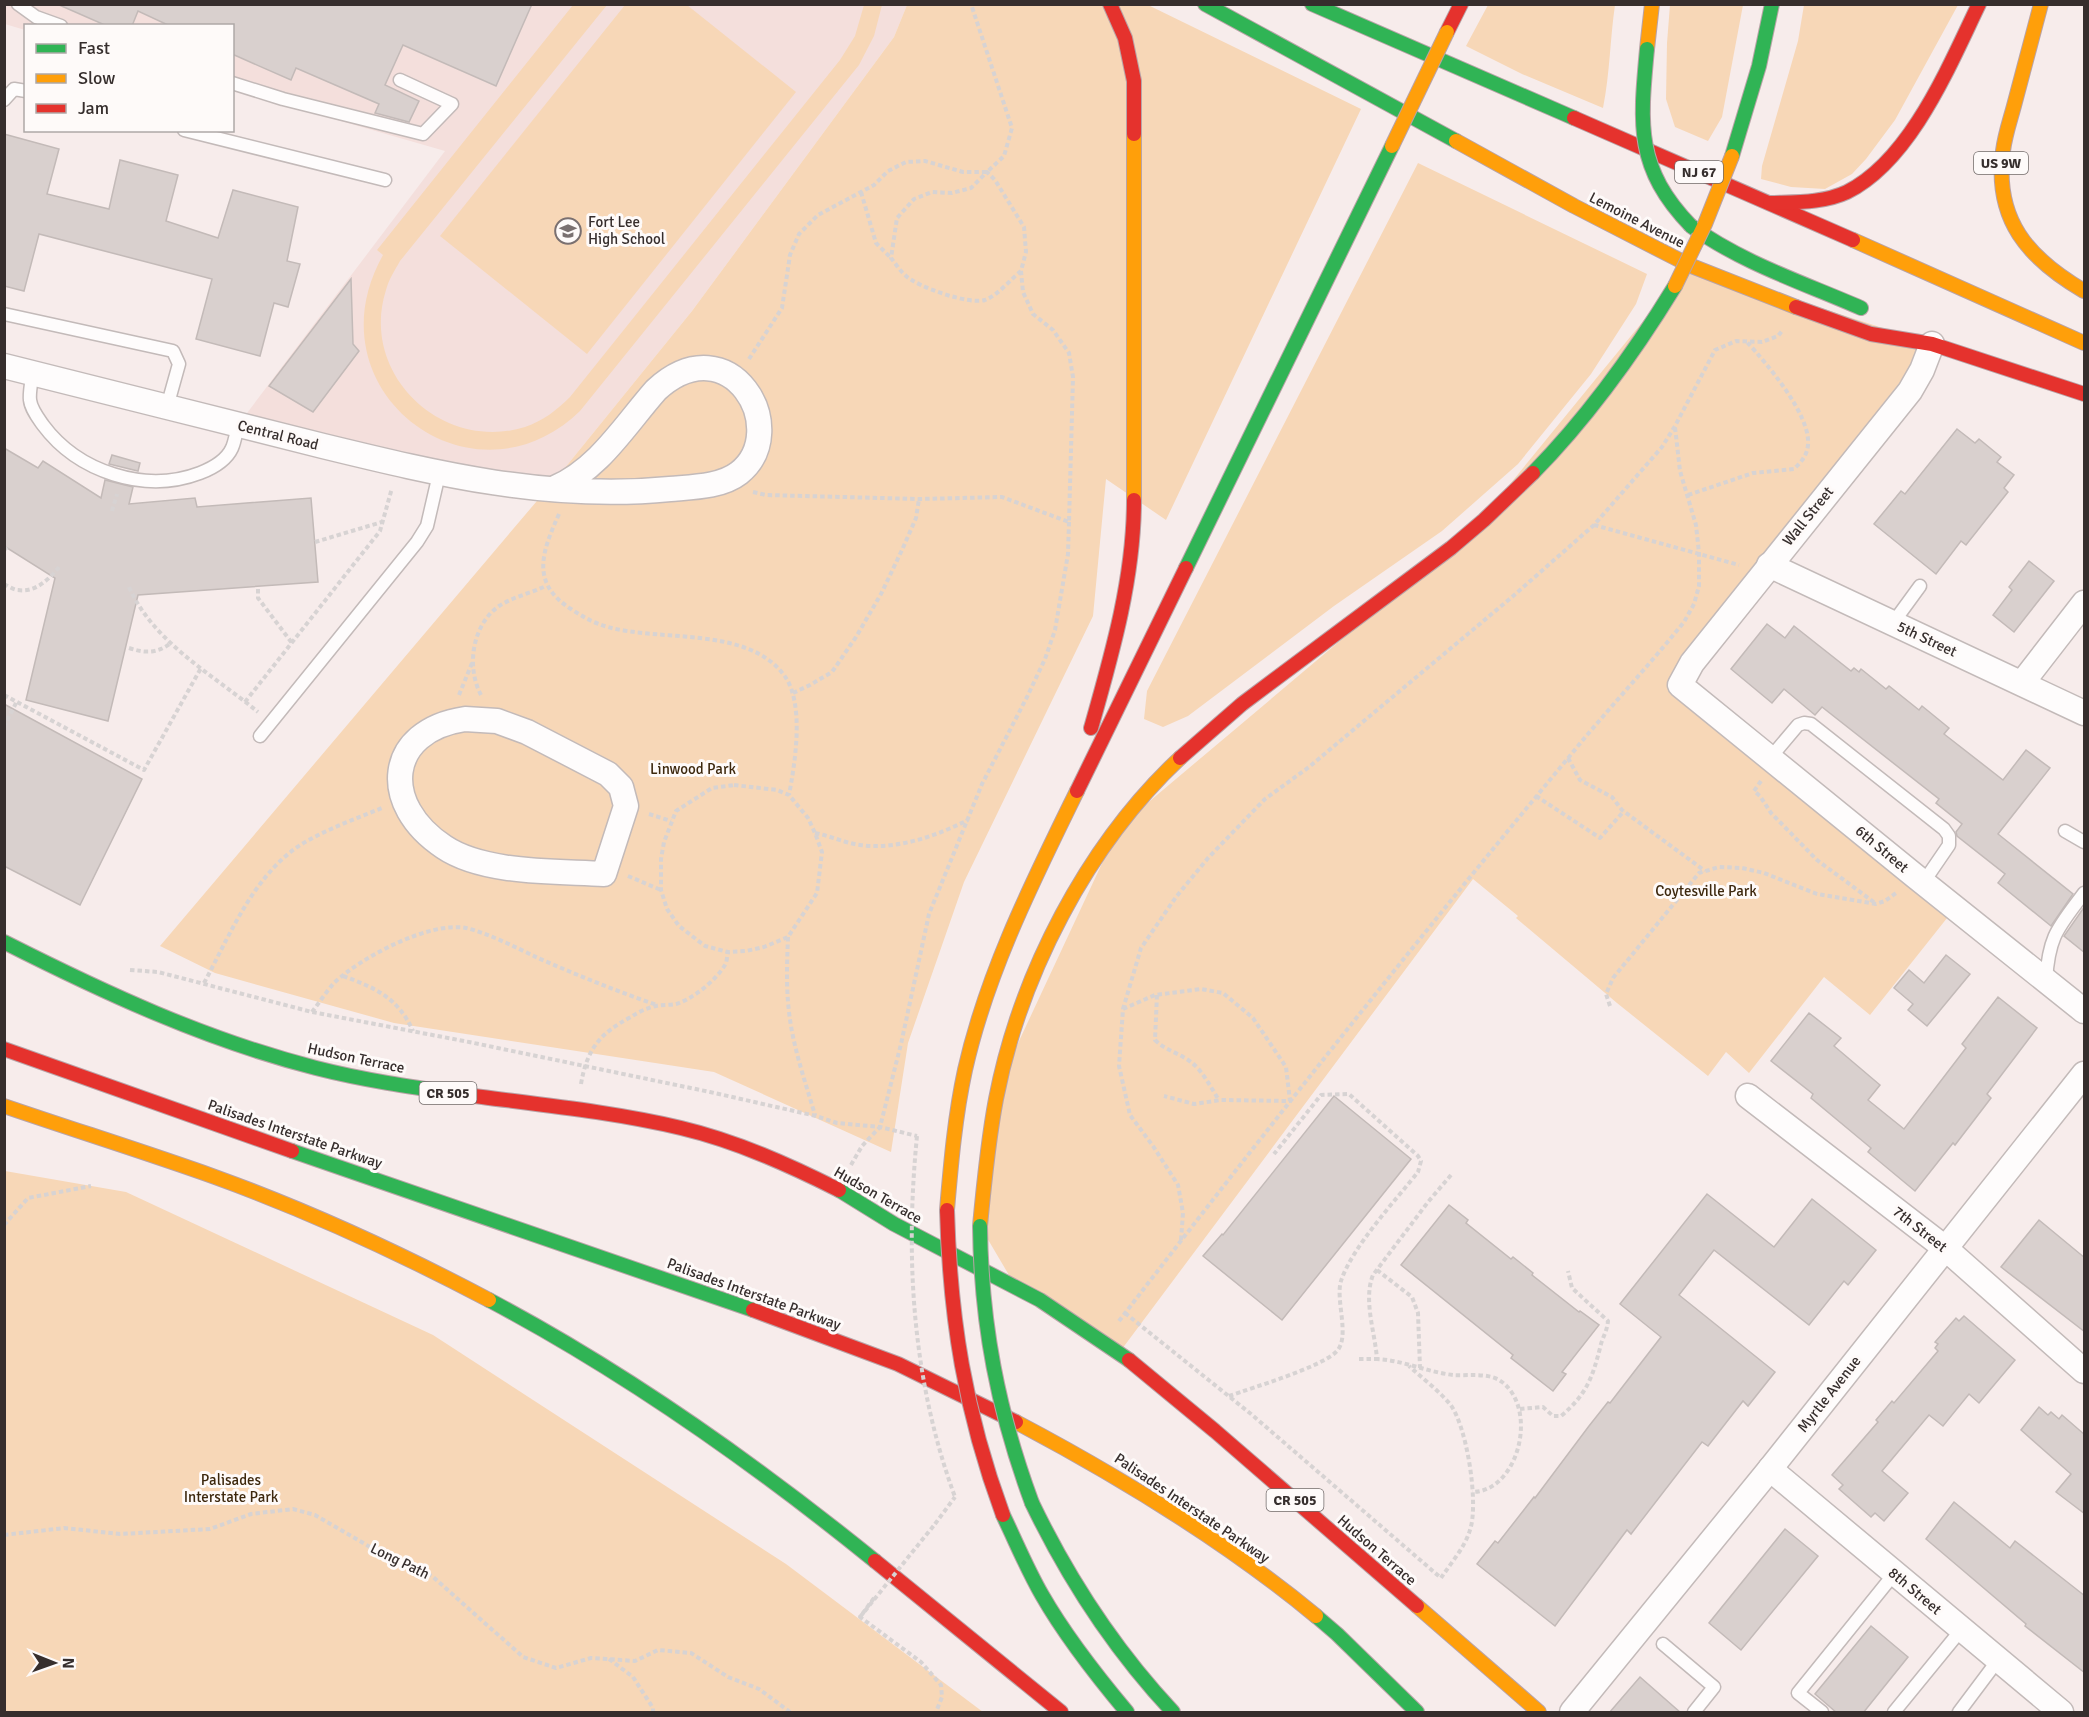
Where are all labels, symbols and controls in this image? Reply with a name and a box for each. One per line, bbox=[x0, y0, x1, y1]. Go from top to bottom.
legend bbox=[24, 24, 234, 132]
text: Fast bbox=[78, 37, 110, 59]
text: Slow bbox=[78, 67, 115, 89]
text: Jam bbox=[78, 97, 109, 119]
road number: US 9W bbox=[1974, 152, 2028, 174]
road number: NJ 67 bbox=[1675, 161, 1723, 183]
street label: Lemoine Avenue bbox=[1586, 188, 1688, 252]
place label: Fort Lee High School bbox=[588, 213, 665, 248]
school or university icon: Fort Lee High School bbox=[553, 216, 583, 246]
street label: Central Road bbox=[236, 416, 320, 454]
street label: Wall Street bbox=[1779, 483, 1837, 549]
street label: 5th Street bbox=[1894, 617, 1960, 661]
park label: Linwood Park bbox=[650, 760, 736, 778]
street label: 6th Street bbox=[1852, 822, 1912, 876]
park label: Coytesville Park bbox=[1655, 882, 1757, 900]
street label: Hudson Terrace bbox=[306, 1039, 406, 1077]
road number: CR 505 bbox=[420, 1082, 476, 1104]
street label: Palisades Interstate Parkway bbox=[205, 1096, 385, 1172]
street label: Hudson Terrace bbox=[831, 1163, 925, 1227]
street label: 7th Street bbox=[1889, 1202, 1951, 1256]
street label: Palisades Interstate Parkway bbox=[665, 1254, 843, 1334]
street label: Myrtle Avenue bbox=[1794, 1352, 1864, 1436]
street label: Palisades Interstate Parkway bbox=[1111, 1449, 1273, 1567]
park label: Palisades Interstate Park bbox=[184, 1471, 279, 1506]
road number: CR 505 bbox=[1266, 1489, 1324, 1511]
street label: Hudson Terrace bbox=[1334, 1511, 1420, 1589]
street label: Long Path bbox=[367, 1539, 433, 1583]
street label: 8th Street bbox=[1885, 1564, 1945, 1618]
north arrow bbox=[24, 1633, 84, 1693]
text: N bbox=[58, 1658, 78, 1669]

